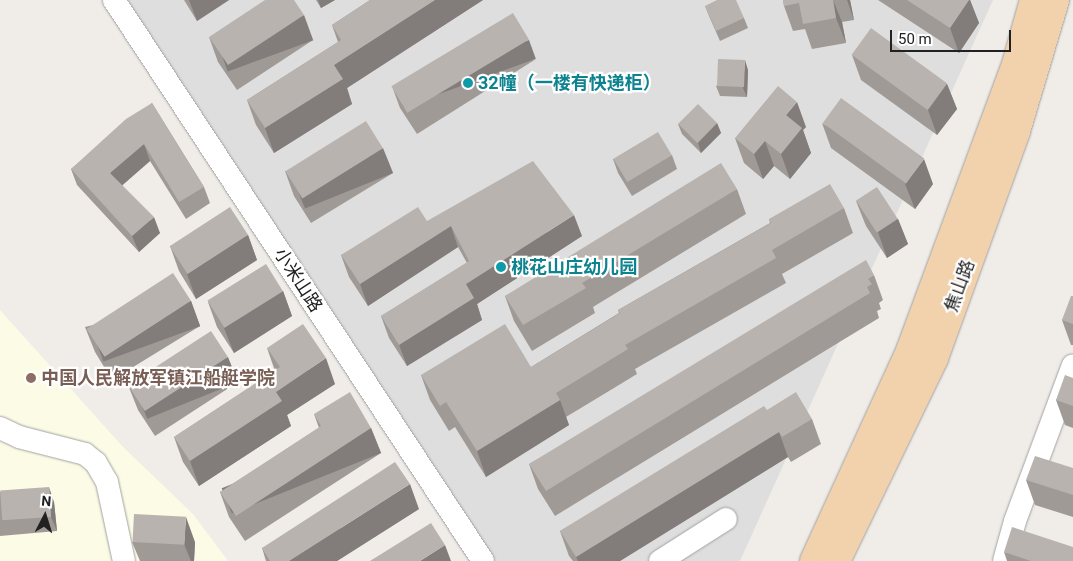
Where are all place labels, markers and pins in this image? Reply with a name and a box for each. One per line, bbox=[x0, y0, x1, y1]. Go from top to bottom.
place label: 32幢（一楼有快递柜） bbox=[478, 72, 661, 94]
marker: 32幢（一楼有快递柜） bbox=[462, 77, 474, 89]
place label: 桃花山庄幼儿园 bbox=[511, 256, 637, 278]
marker: 桃花山庄幼儿园 bbox=[495, 261, 507, 273]
place label: 中国人民解放军镇江船艇学院 bbox=[41, 367, 275, 389]
marker: 中国人民解放军镇江船艇学院 bbox=[25, 372, 37, 384]

